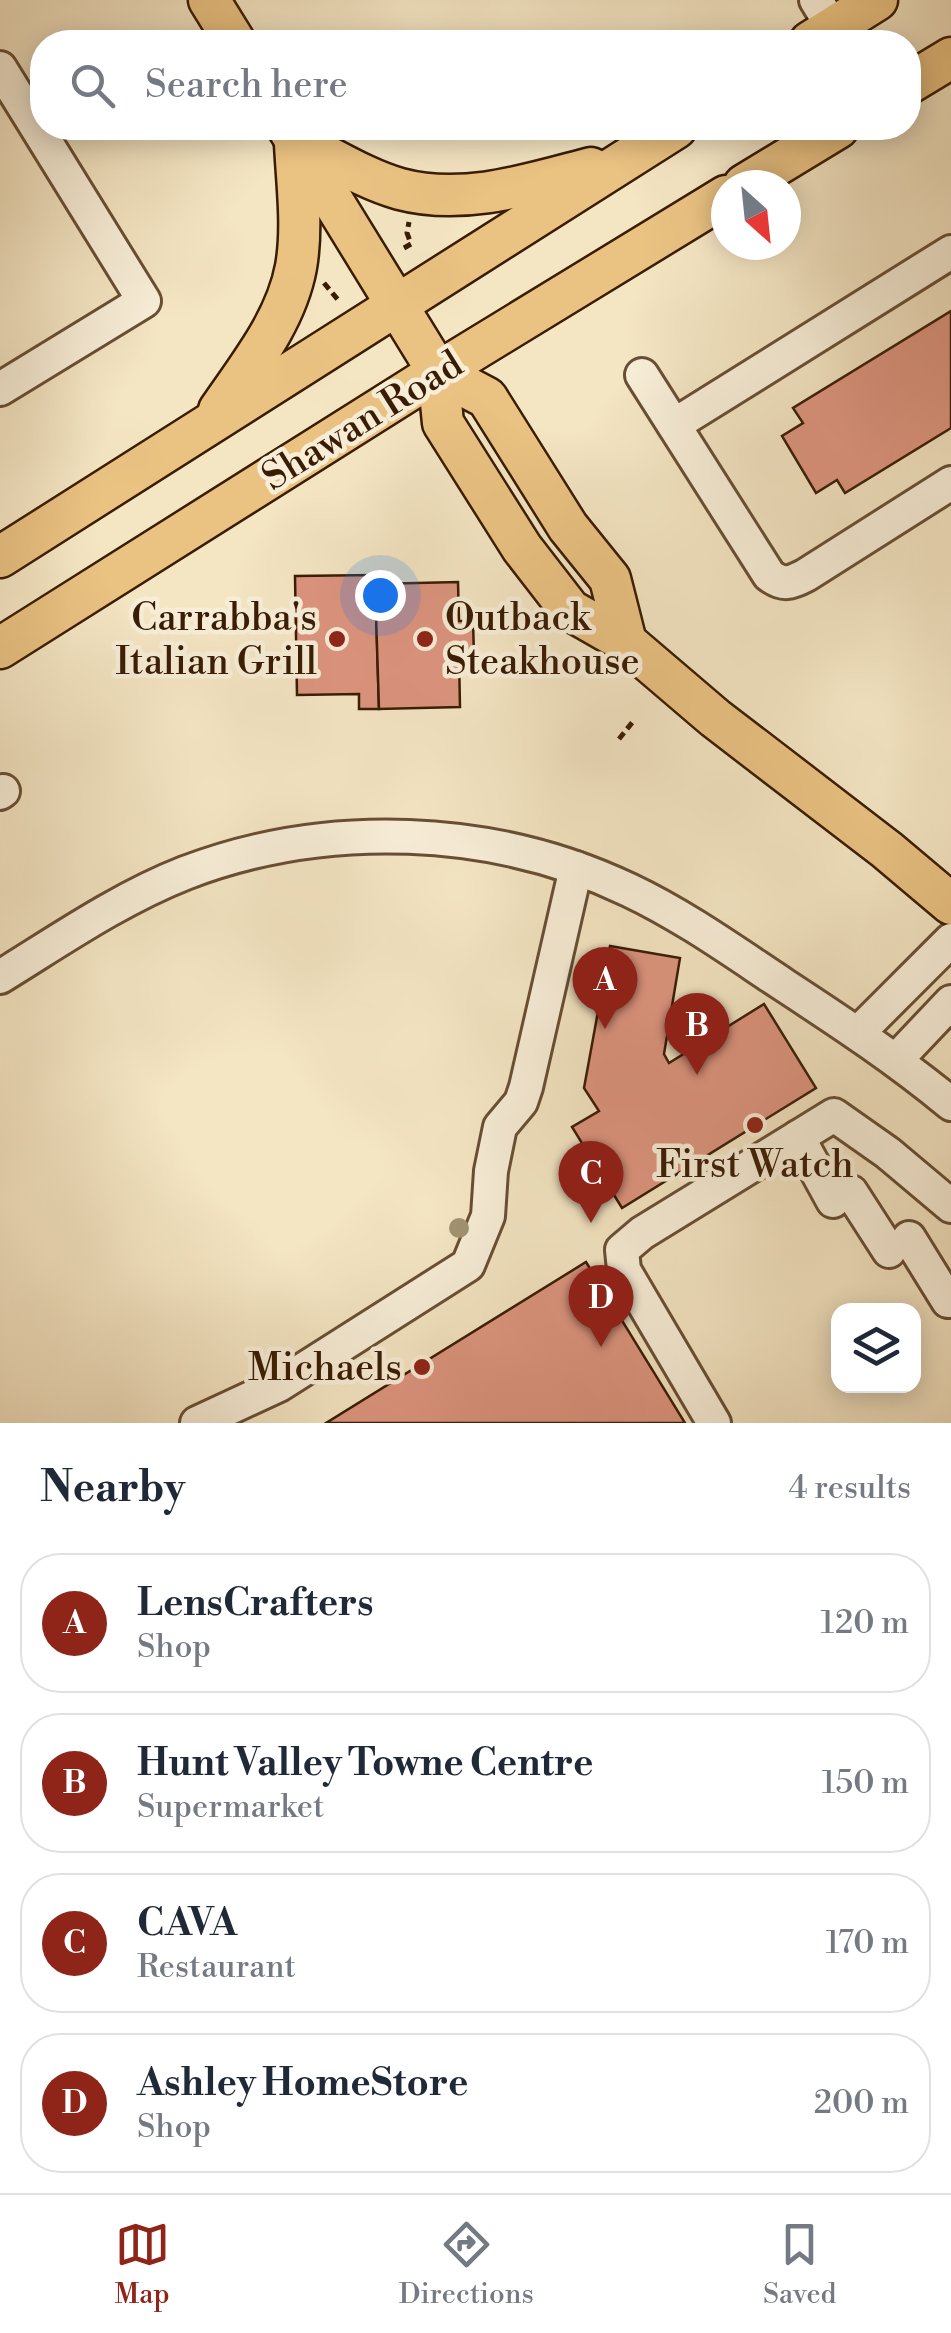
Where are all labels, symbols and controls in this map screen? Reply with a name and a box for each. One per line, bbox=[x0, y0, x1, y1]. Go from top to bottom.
search box bbox=[30, 30, 921, 140]
icon: search bbox=[65, 58, 120, 113]
text: Search here bbox=[145, 62, 348, 109]
north arrow bbox=[711, 170, 801, 260]
street label: Shawan Road bbox=[254, 341, 472, 502]
your location bbox=[355, 570, 406, 621]
place label: Carrabba's Italian Grill bbox=[116, 595, 317, 686]
place label: Outback Steakhouse bbox=[445, 595, 640, 686]
marker: Carrabba's Italian Grill bbox=[326, 628, 348, 650]
marker: Outback Steakhouse bbox=[414, 628, 436, 650]
pin: A bbox=[572, 946, 638, 1029]
pin: B bbox=[664, 992, 730, 1075]
marker: First Watch bbox=[744, 1114, 766, 1136]
pin: C bbox=[558, 1140, 624, 1223]
place label: First Watch bbox=[656, 1142, 854, 1189]
pin: D bbox=[568, 1264, 634, 1347]
map controls bbox=[831, 1303, 921, 1393]
button: layers bbox=[831, 1303, 921, 1393]
place label: Michaels bbox=[248, 1345, 402, 1392]
marker: Michaels bbox=[411, 1356, 433, 1378]
text: Nearby bbox=[40, 1462, 185, 1515]
text: 4 results bbox=[789, 1468, 911, 1508]
text: LensCrafters bbox=[137, 1580, 374, 1627]
text: A bbox=[63, 1603, 86, 1643]
text: 120 m bbox=[820, 1603, 909, 1643]
text: Shop bbox=[137, 1627, 211, 1667]
text: Hunt Valley Towne Centre bbox=[137, 1740, 593, 1787]
text: B bbox=[62, 1763, 87, 1803]
text: 150 m bbox=[822, 1763, 909, 1803]
text: Supermarket bbox=[137, 1787, 324, 1827]
text: CAVA bbox=[137, 1900, 237, 1947]
text: C bbox=[63, 1923, 86, 1963]
text: 170 m bbox=[826, 1923, 909, 1963]
text: Restaurant bbox=[137, 1947, 296, 1987]
text: Ashley HomeStore bbox=[137, 2060, 468, 2107]
text: D bbox=[62, 2083, 87, 2123]
text: 200 m bbox=[814, 2083, 909, 2123]
text: Shop bbox=[137, 2107, 211, 2147]
tab: Map bbox=[115, 2217, 170, 2312]
tab: Directions bbox=[399, 2217, 534, 2312]
tab: Saved bbox=[763, 2217, 836, 2312]

